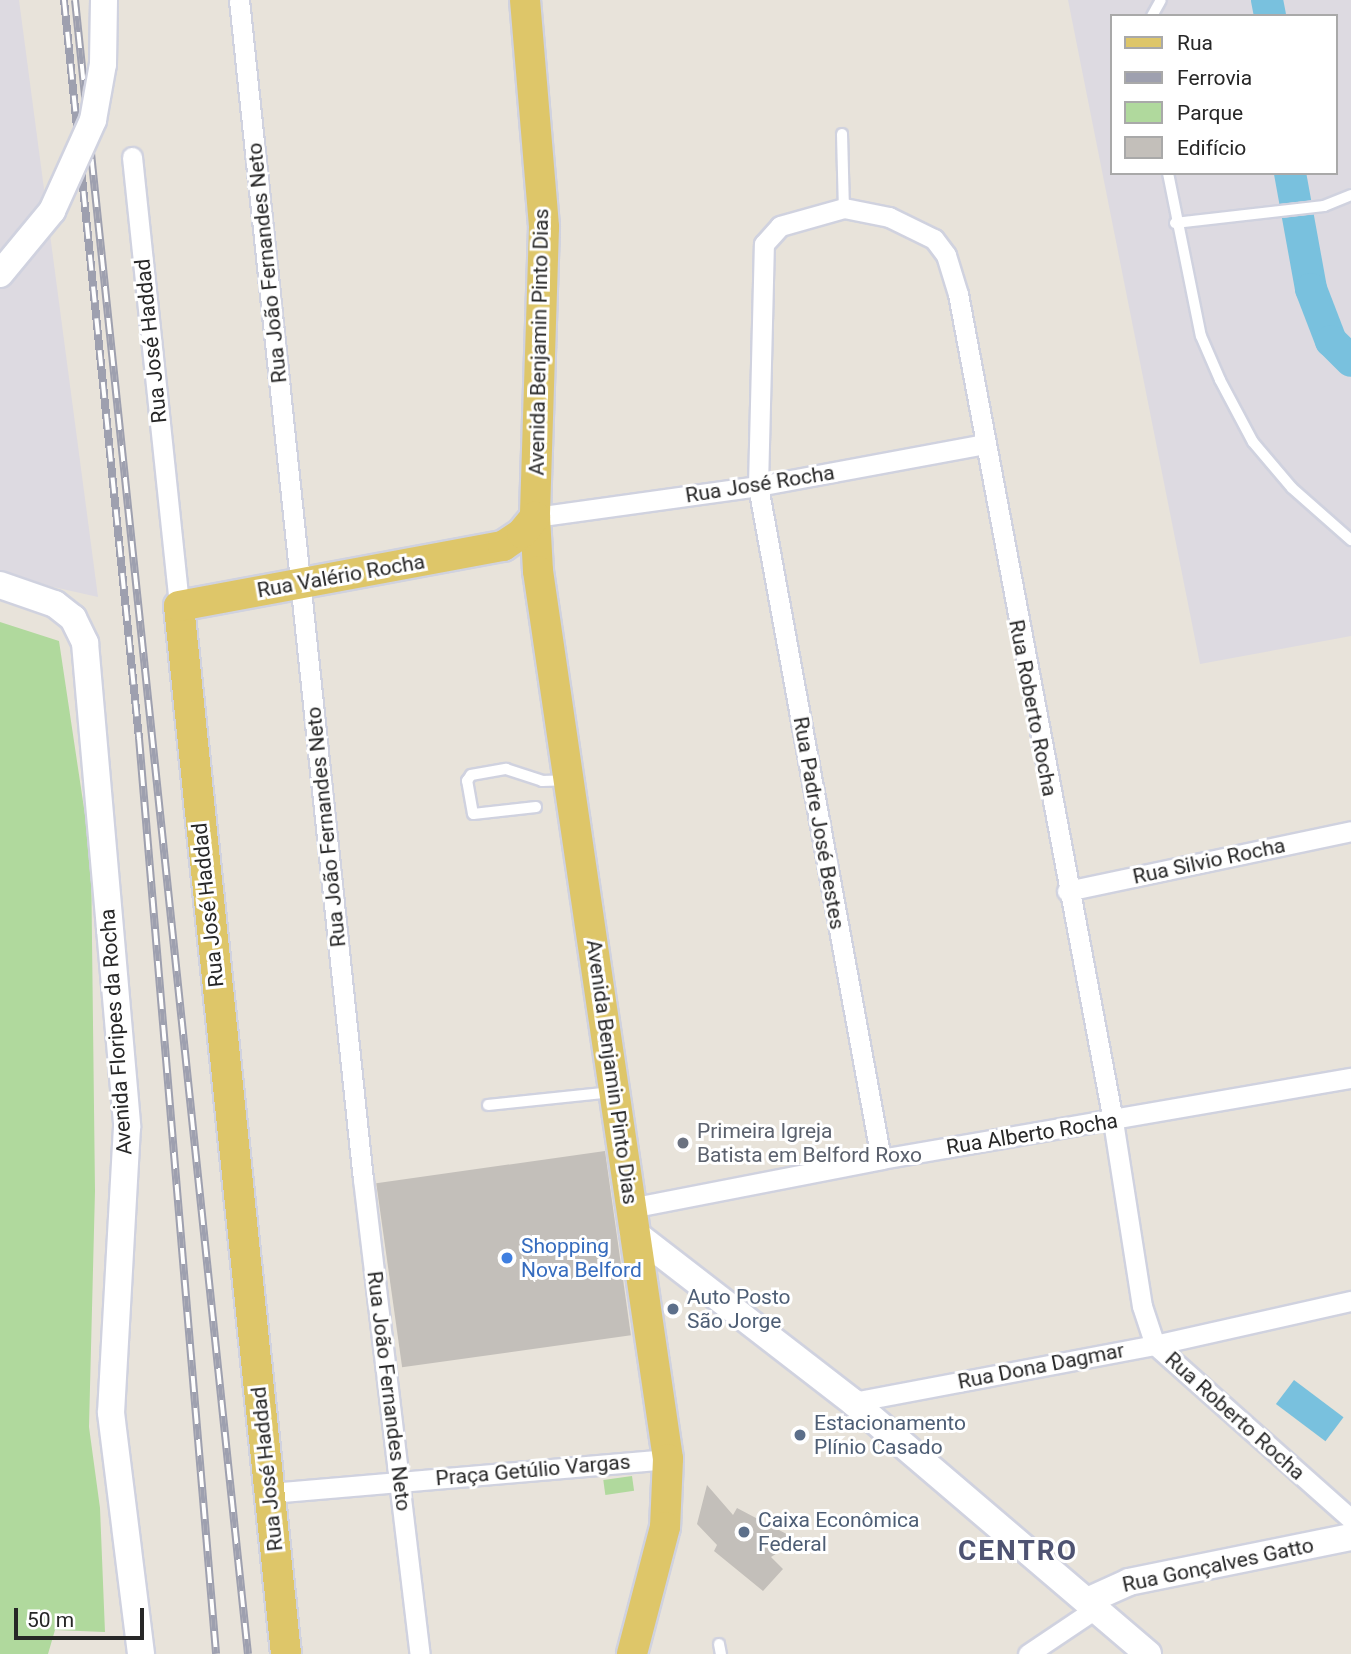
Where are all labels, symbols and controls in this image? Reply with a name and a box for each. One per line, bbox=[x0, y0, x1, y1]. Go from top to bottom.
legend bbox=[1110, 14, 1337, 175]
text: Rua bbox=[1177, 31, 1213, 55]
text: Ferrovia bbox=[1177, 66, 1252, 90]
text: Parque bbox=[1177, 101, 1243, 125]
text: Edifício bbox=[1177, 136, 1246, 160]
street label: Rua João Fernandes Neto bbox=[242, 142, 292, 384]
street label: Avenida Benjamin Pinto Dias bbox=[524, 208, 554, 476]
street label: Rua José Haddad bbox=[130, 258, 172, 424]
street label: Rua José Rocha bbox=[684, 460, 836, 508]
street label: Rua Valério Rocha bbox=[255, 549, 427, 603]
street label: Rua Roberto Rocha bbox=[1004, 618, 1062, 798]
street label: Rua João Fernandes Neto bbox=[301, 706, 351, 948]
street label: Rua Padre José Bestes bbox=[788, 715, 850, 931]
street label: Rua José Haddad bbox=[187, 822, 229, 988]
street label: Rua Silvio Rocha bbox=[1130, 833, 1288, 889]
street label: Avenida Floripes da Rocha bbox=[95, 908, 137, 1156]
street label: Avenida Benjamin Pinto Dias bbox=[581, 938, 643, 1206]
street label: Rua Alberto Rocha bbox=[944, 1108, 1120, 1160]
place label: Primeira Igreja Batista em Belford Roxo bbox=[697, 1118, 922, 1168]
marker: Primeira Igreja Batista em Belford Roxo bbox=[675, 1135, 691, 1151]
place label: Shopping Nova Belford bbox=[521, 1233, 642, 1283]
marker: Shopping Nova Belford bbox=[499, 1250, 515, 1266]
street label: Rua João Fernandes Neto bbox=[362, 1270, 416, 1512]
place label: Auto Posto São Jorge bbox=[687, 1284, 791, 1334]
marker: Auto Posto São Jorge bbox=[665, 1301, 681, 1317]
street label: Rua Dona Dagmar bbox=[956, 1337, 1126, 1395]
street label: Rua Roberto Rocha bbox=[1160, 1347, 1310, 1485]
street label: Rua José Haddad bbox=[246, 1386, 288, 1552]
place label: Estacionamento Plínio Casado bbox=[814, 1410, 966, 1460]
marker: Estacionamento Plínio Casado bbox=[792, 1427, 808, 1443]
street label: Praça Getúlio Vargas bbox=[434, 1449, 632, 1491]
place label: Caixa Econômica Federal bbox=[758, 1507, 919, 1557]
marker: Caixa Econômica Federal bbox=[736, 1524, 752, 1540]
street label: Rua Gonçalves Gatto bbox=[1120, 1532, 1316, 1598]
district label: CENTRO bbox=[959, 1534, 1077, 1568]
scale bar bbox=[18, 1594, 147, 1638]
text: 50 m bbox=[27, 1608, 74, 1632]

